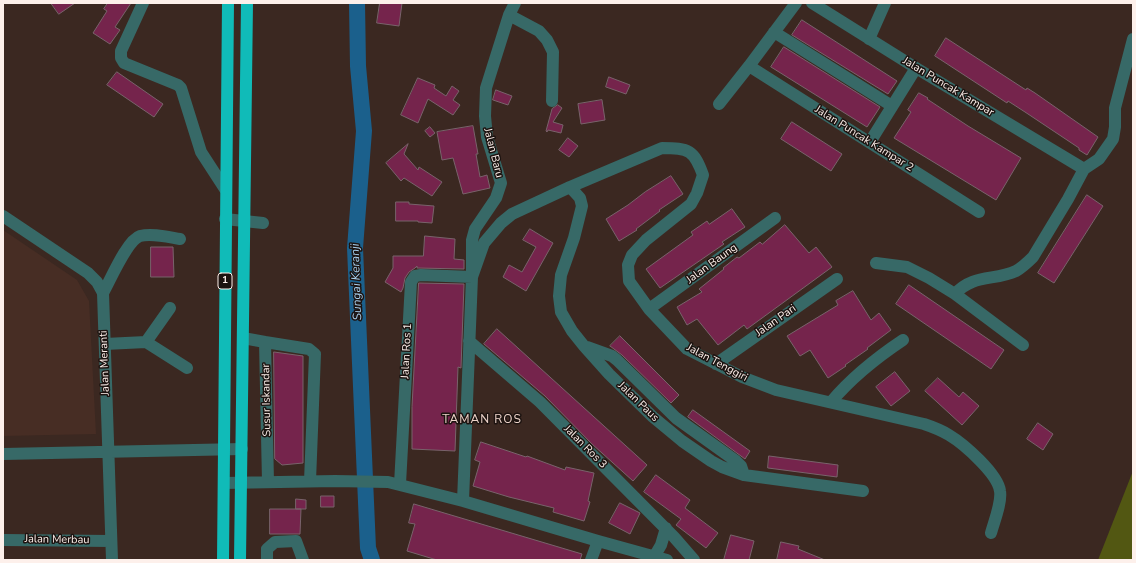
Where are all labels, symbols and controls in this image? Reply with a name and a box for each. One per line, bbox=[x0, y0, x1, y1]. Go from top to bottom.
street label: Jalan Puncak Kampar bbox=[900, 54, 996, 120]
street label: Jalan Puncak Kampar 2 bbox=[812, 103, 916, 175]
street label: Jalan Baru bbox=[480, 127, 506, 179]
street label: Jalan Baung bbox=[684, 241, 740, 287]
water label: Sungai Keranji bbox=[348, 243, 366, 321]
road number: 1 bbox=[218, 273, 232, 289]
street label: Jalan Pari bbox=[753, 302, 799, 340]
street label: Jalan Ros 1 bbox=[399, 323, 415, 379]
street label: Jalan Meranti bbox=[97, 330, 113, 396]
street label: Jalan Tenggiri bbox=[684, 341, 750, 385]
street label: Susur Iskandar bbox=[260, 363, 274, 437]
street label: Jalan Paus bbox=[615, 379, 661, 425]
district label: TAMAN ROS bbox=[442, 413, 522, 427]
street label: Jalan Ros 3 bbox=[561, 423, 609, 471]
street label: Jalan Merbau bbox=[24, 533, 90, 547]

